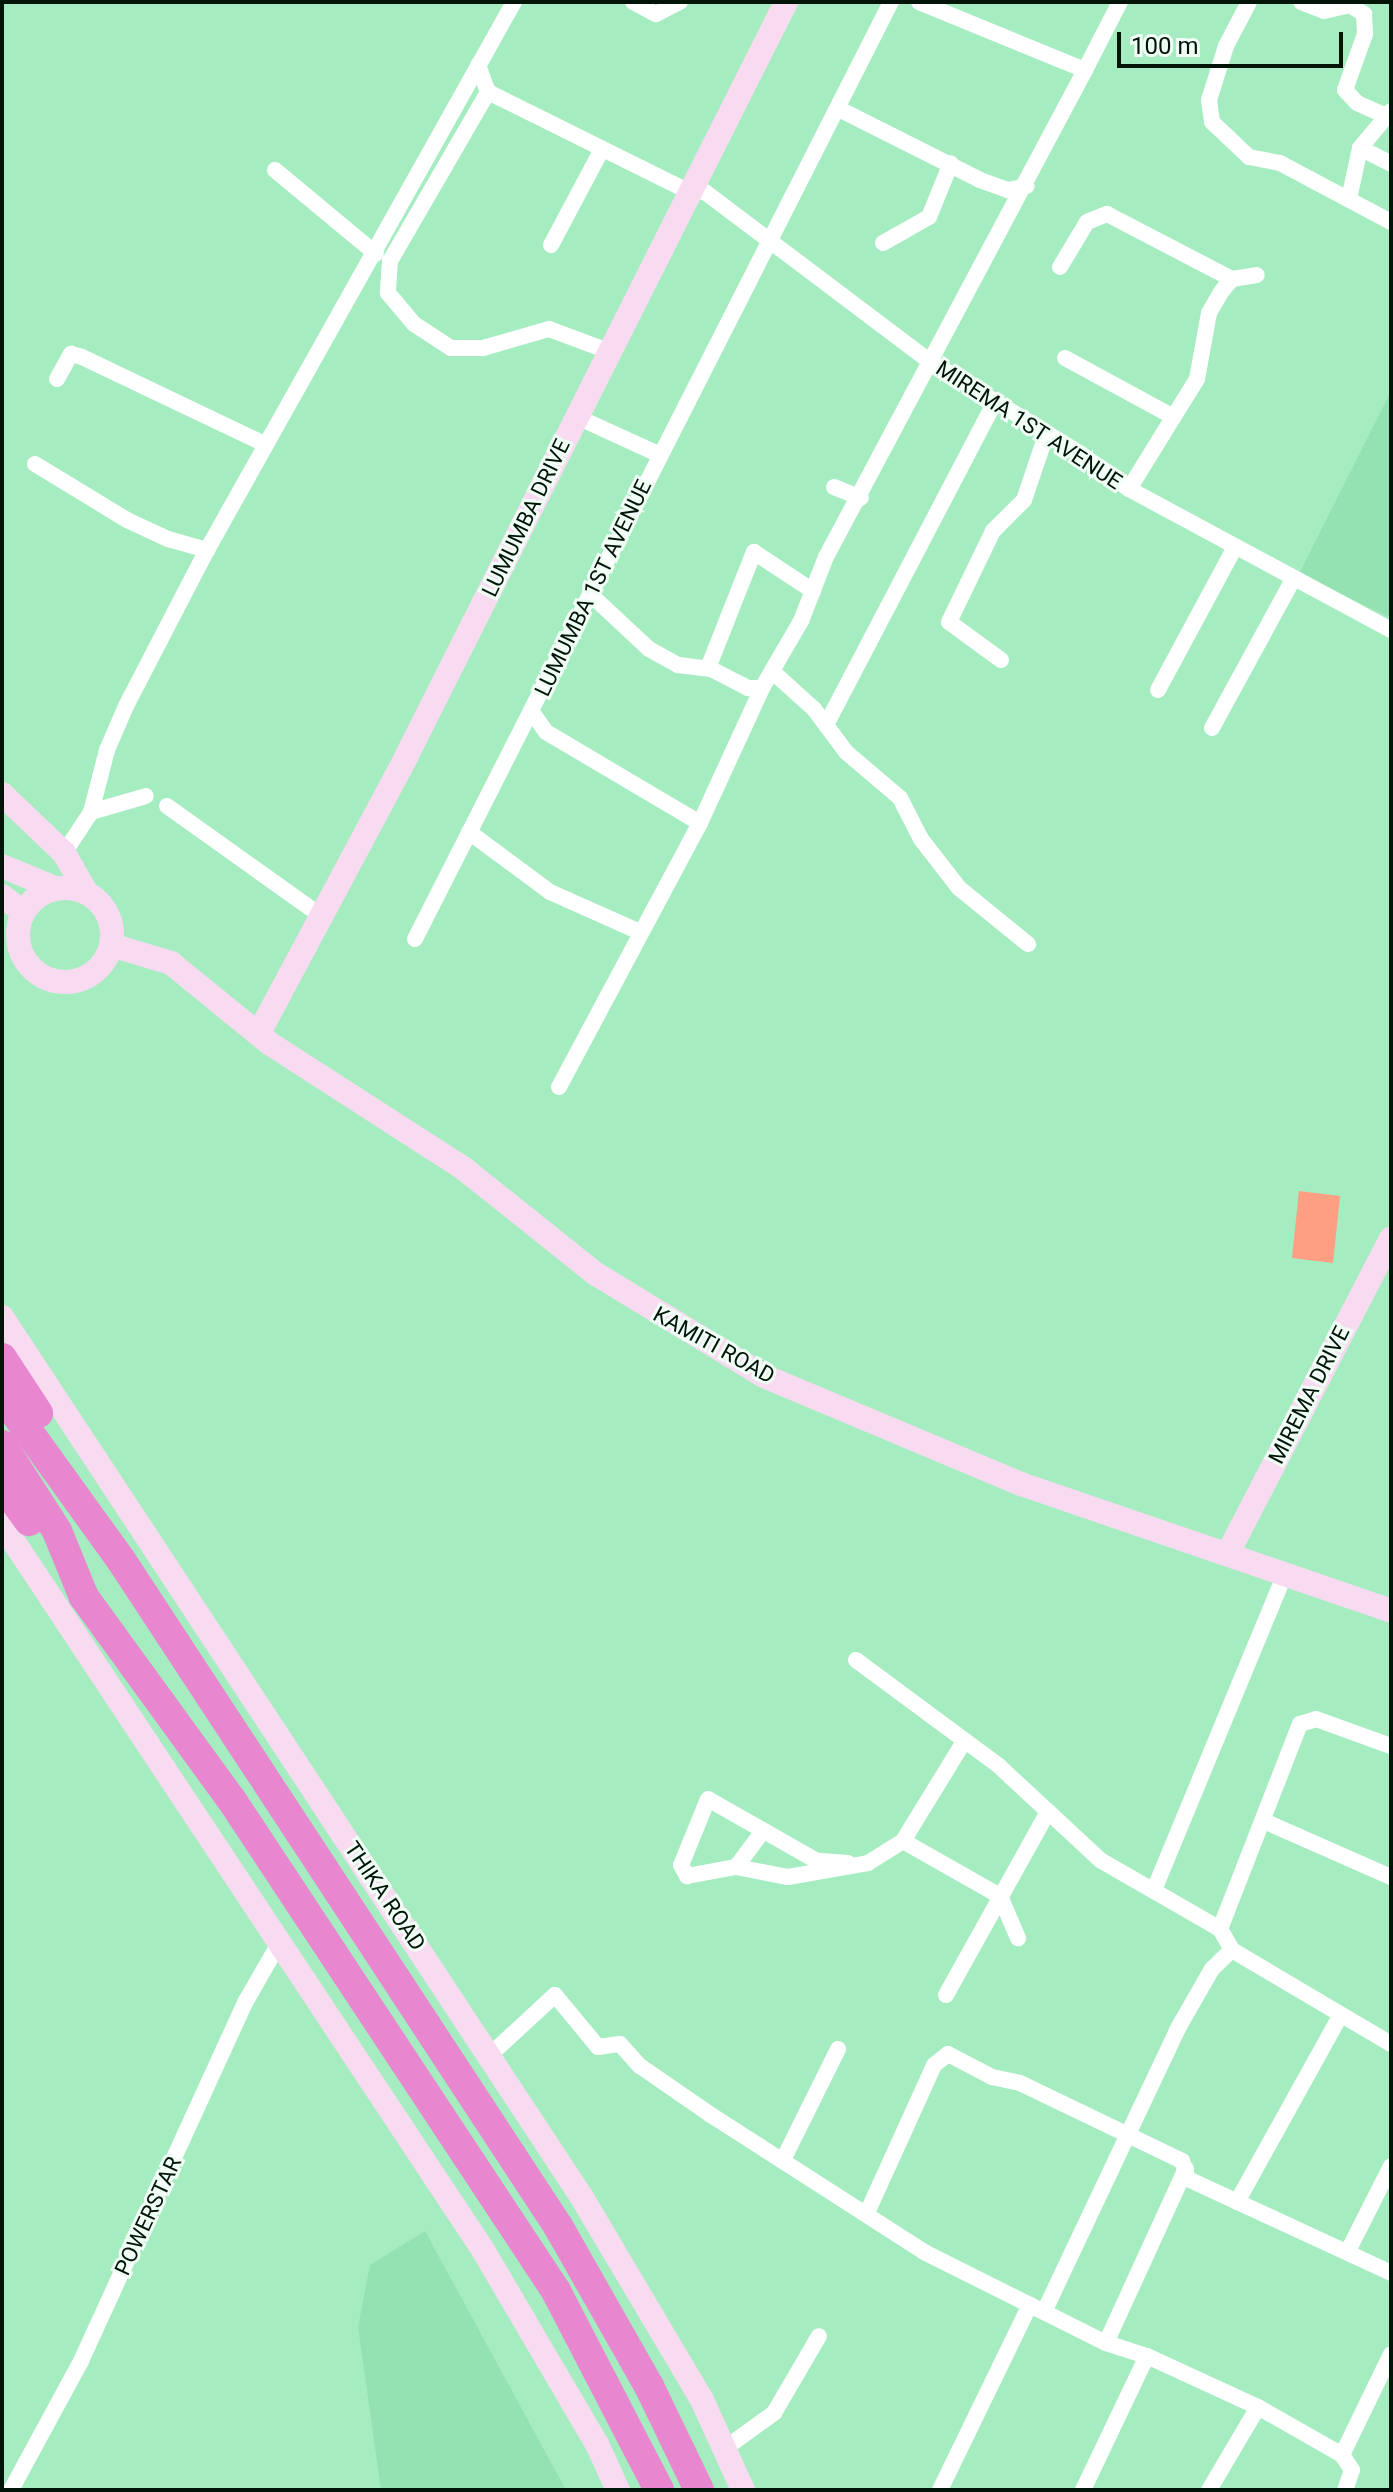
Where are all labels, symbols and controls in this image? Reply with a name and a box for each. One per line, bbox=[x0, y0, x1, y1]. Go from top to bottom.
scale bar bbox=[1121, 16, 1347, 66]
text: 100 m bbox=[1131, 32, 1198, 60]
street label: MIREMA 1ST AVENUE bbox=[931, 355, 1127, 495]
street label: LUMUMBA DRIVE bbox=[476, 435, 576, 601]
street label: LUMUMBA 1ST AVENUE bbox=[529, 475, 657, 701]
street label: KAMITI ROAD bbox=[649, 1301, 779, 1389]
street label: MIREMA DRIVE bbox=[1263, 1322, 1355, 1468]
street label: THIKA ROAD bbox=[339, 1837, 431, 1955]
street label: POWERSTAR bbox=[109, 2152, 187, 2280]

